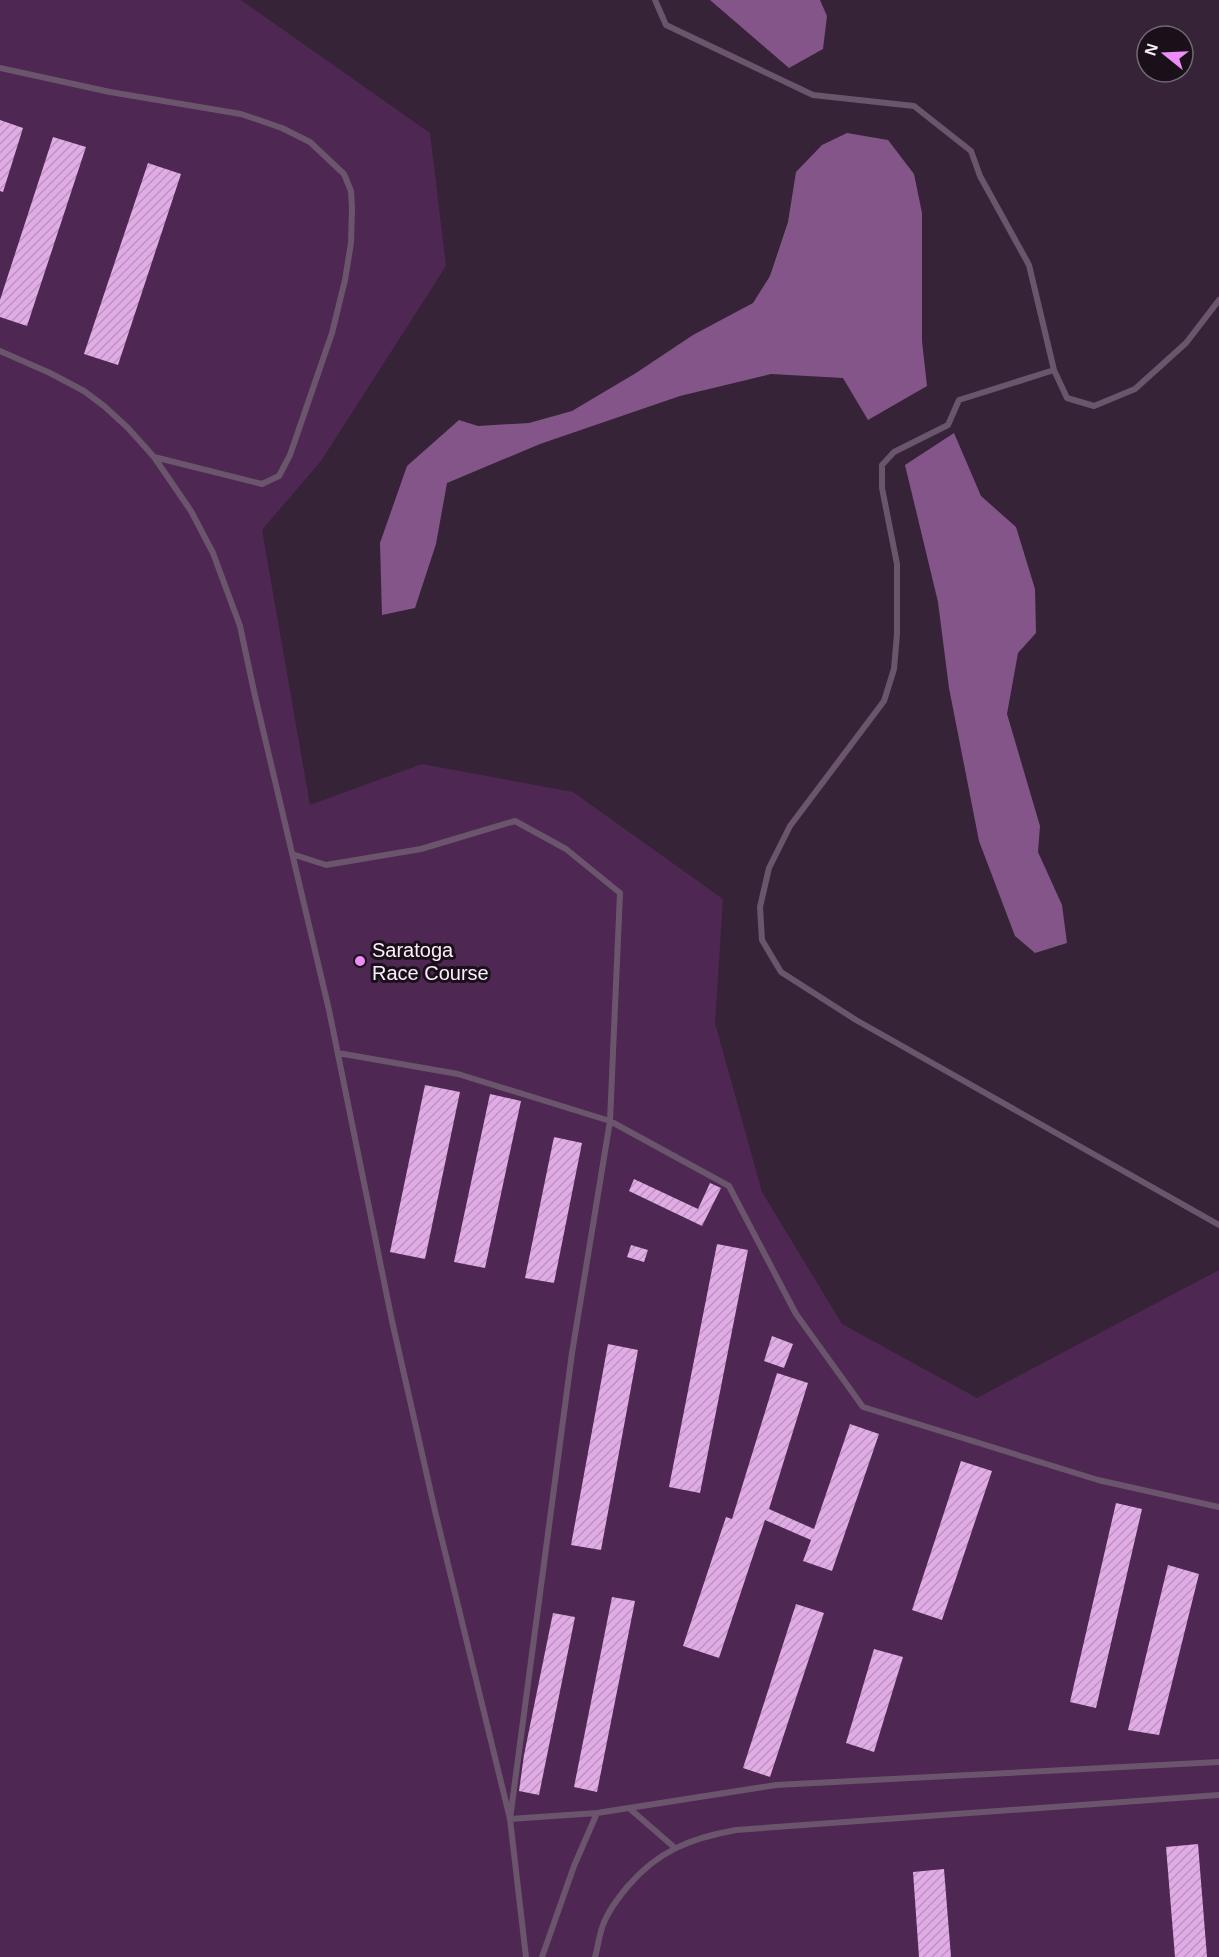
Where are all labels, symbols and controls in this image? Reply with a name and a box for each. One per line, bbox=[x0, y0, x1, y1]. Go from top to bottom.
north arrow bbox=[1135, 24, 1195, 84]
text: N bbox=[1141, 41, 1161, 58]
place label: Saratoga Race Course bbox=[372, 939, 489, 984]
marker: Saratoga Race Course bbox=[353, 954, 367, 968]

